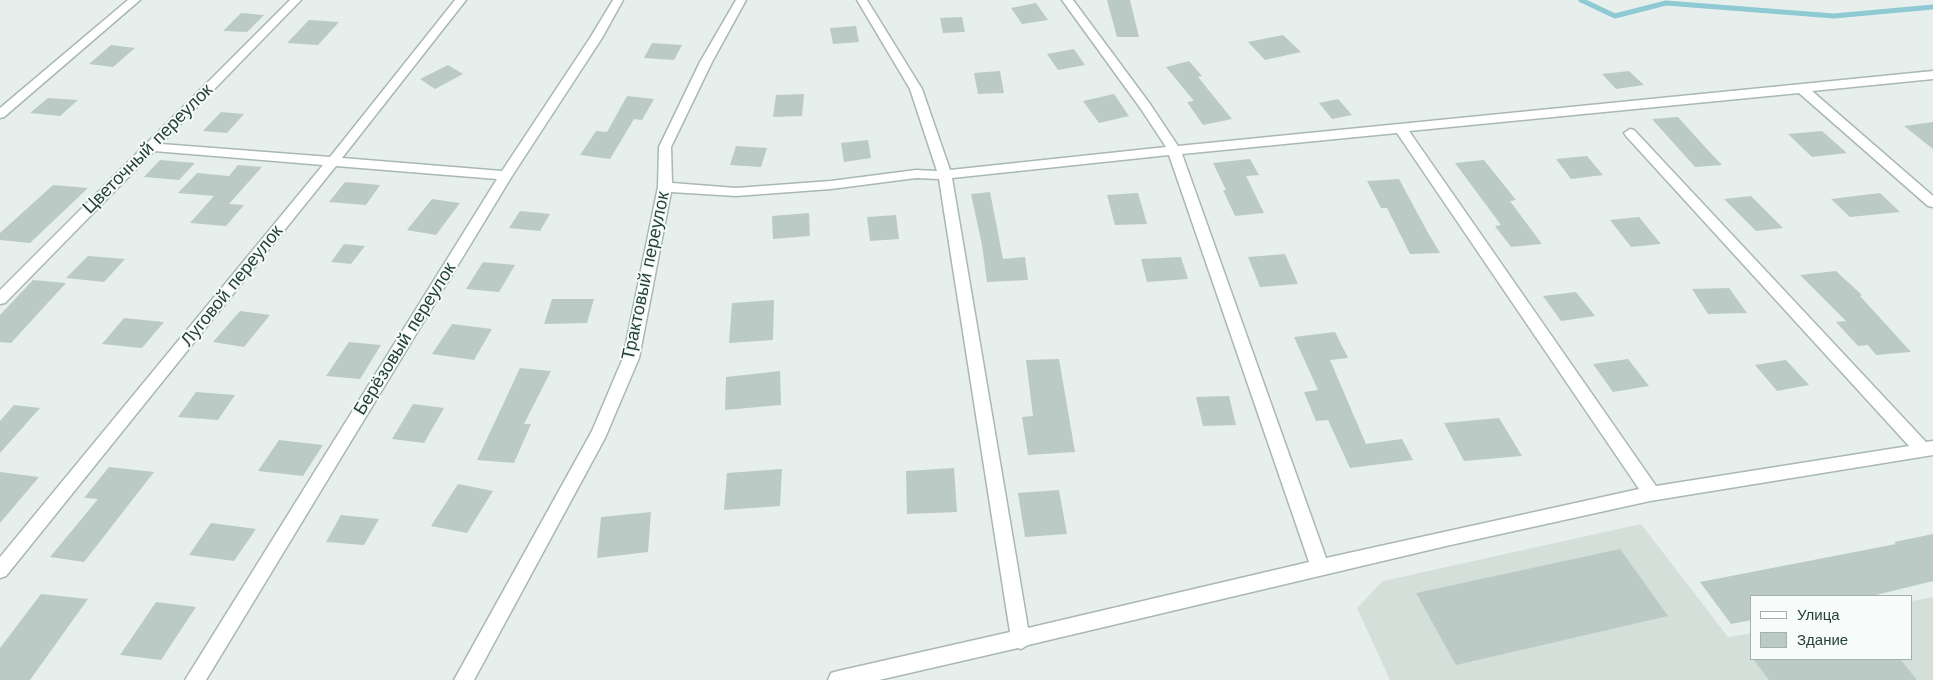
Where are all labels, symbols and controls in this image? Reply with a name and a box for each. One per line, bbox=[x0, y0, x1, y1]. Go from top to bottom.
street label: Цветочный переулок bbox=[79, 80, 217, 218]
street label: Трактовый переулок bbox=[618, 190, 674, 362]
street label: Луговой переулок bbox=[177, 221, 287, 351]
street label: Берёзовый переулок bbox=[349, 259, 461, 419]
legend bbox=[1750, 595, 1913, 660]
text: Улица bbox=[1797, 606, 1840, 624]
text: Здание bbox=[1797, 631, 1848, 649]

